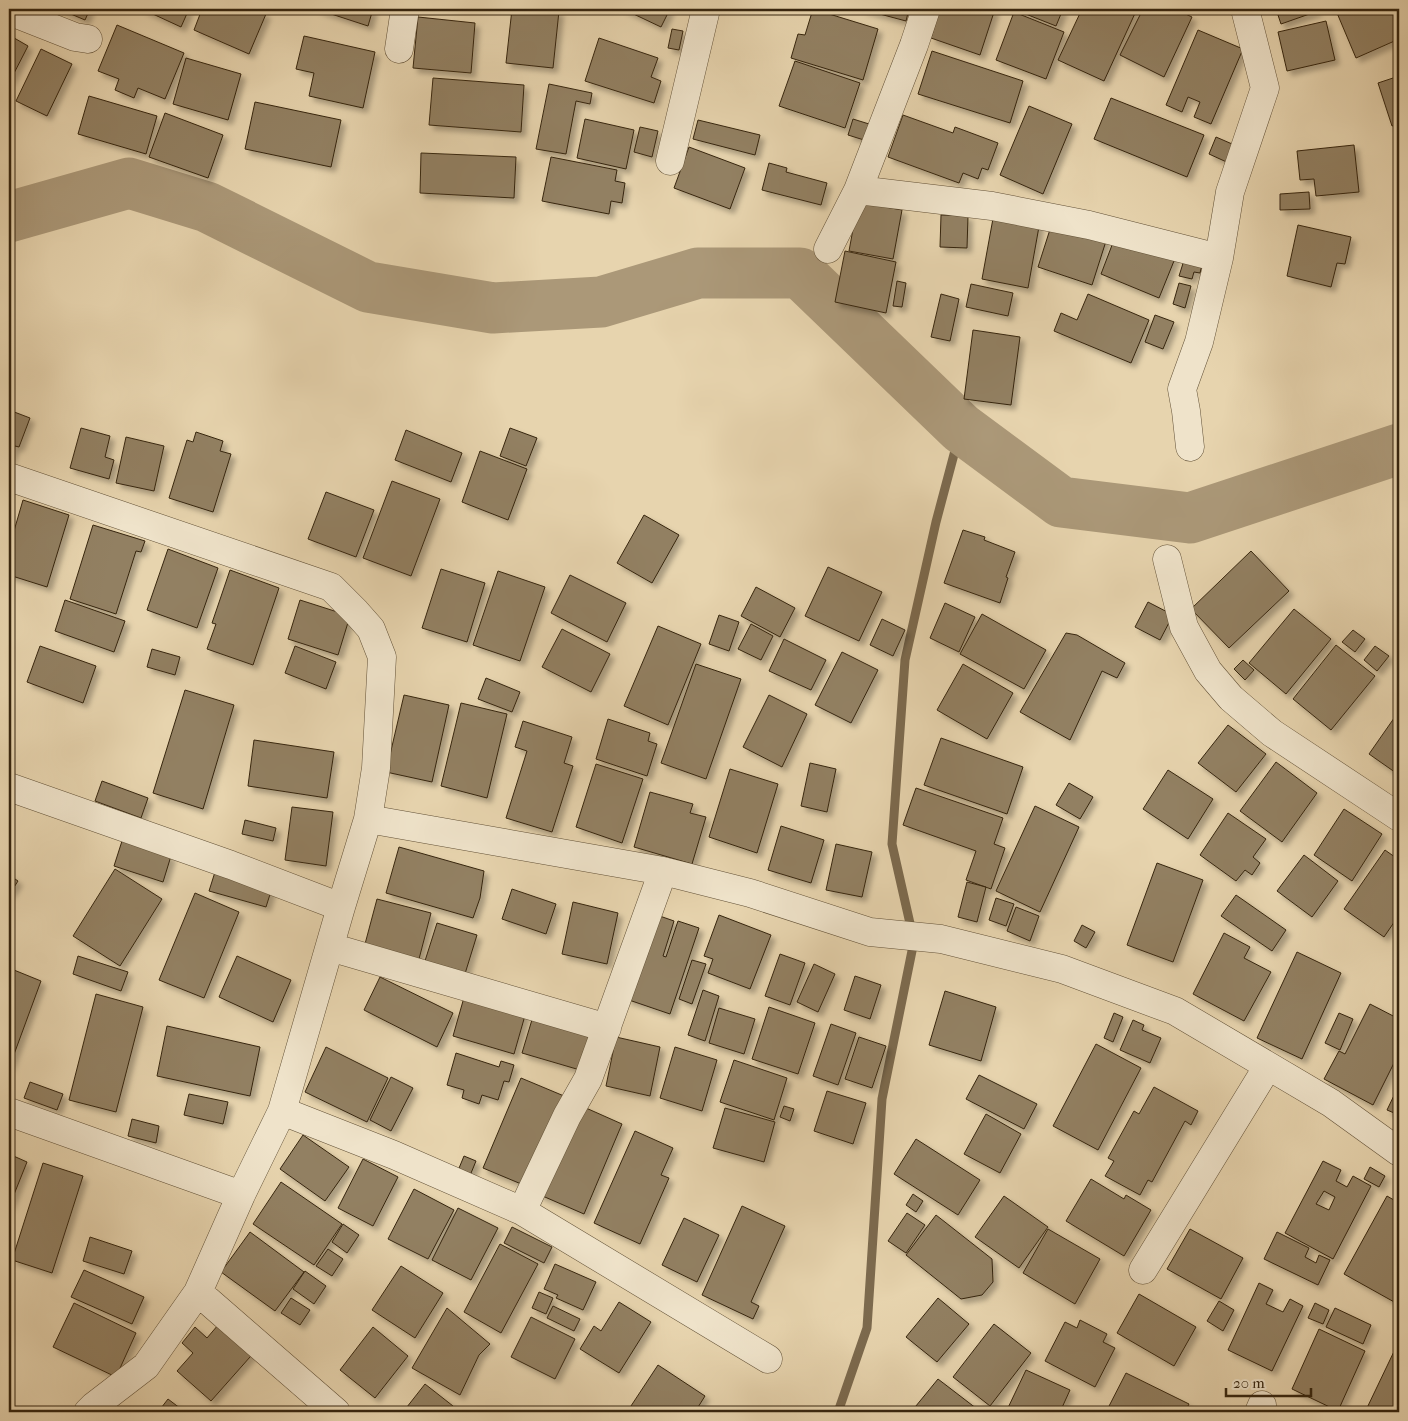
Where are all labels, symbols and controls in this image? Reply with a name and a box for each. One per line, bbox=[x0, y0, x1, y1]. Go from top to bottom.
scale bar bbox=[1226, 1366, 1310, 1398]
text: 20 m bbox=[1233, 1374, 1265, 1392]

